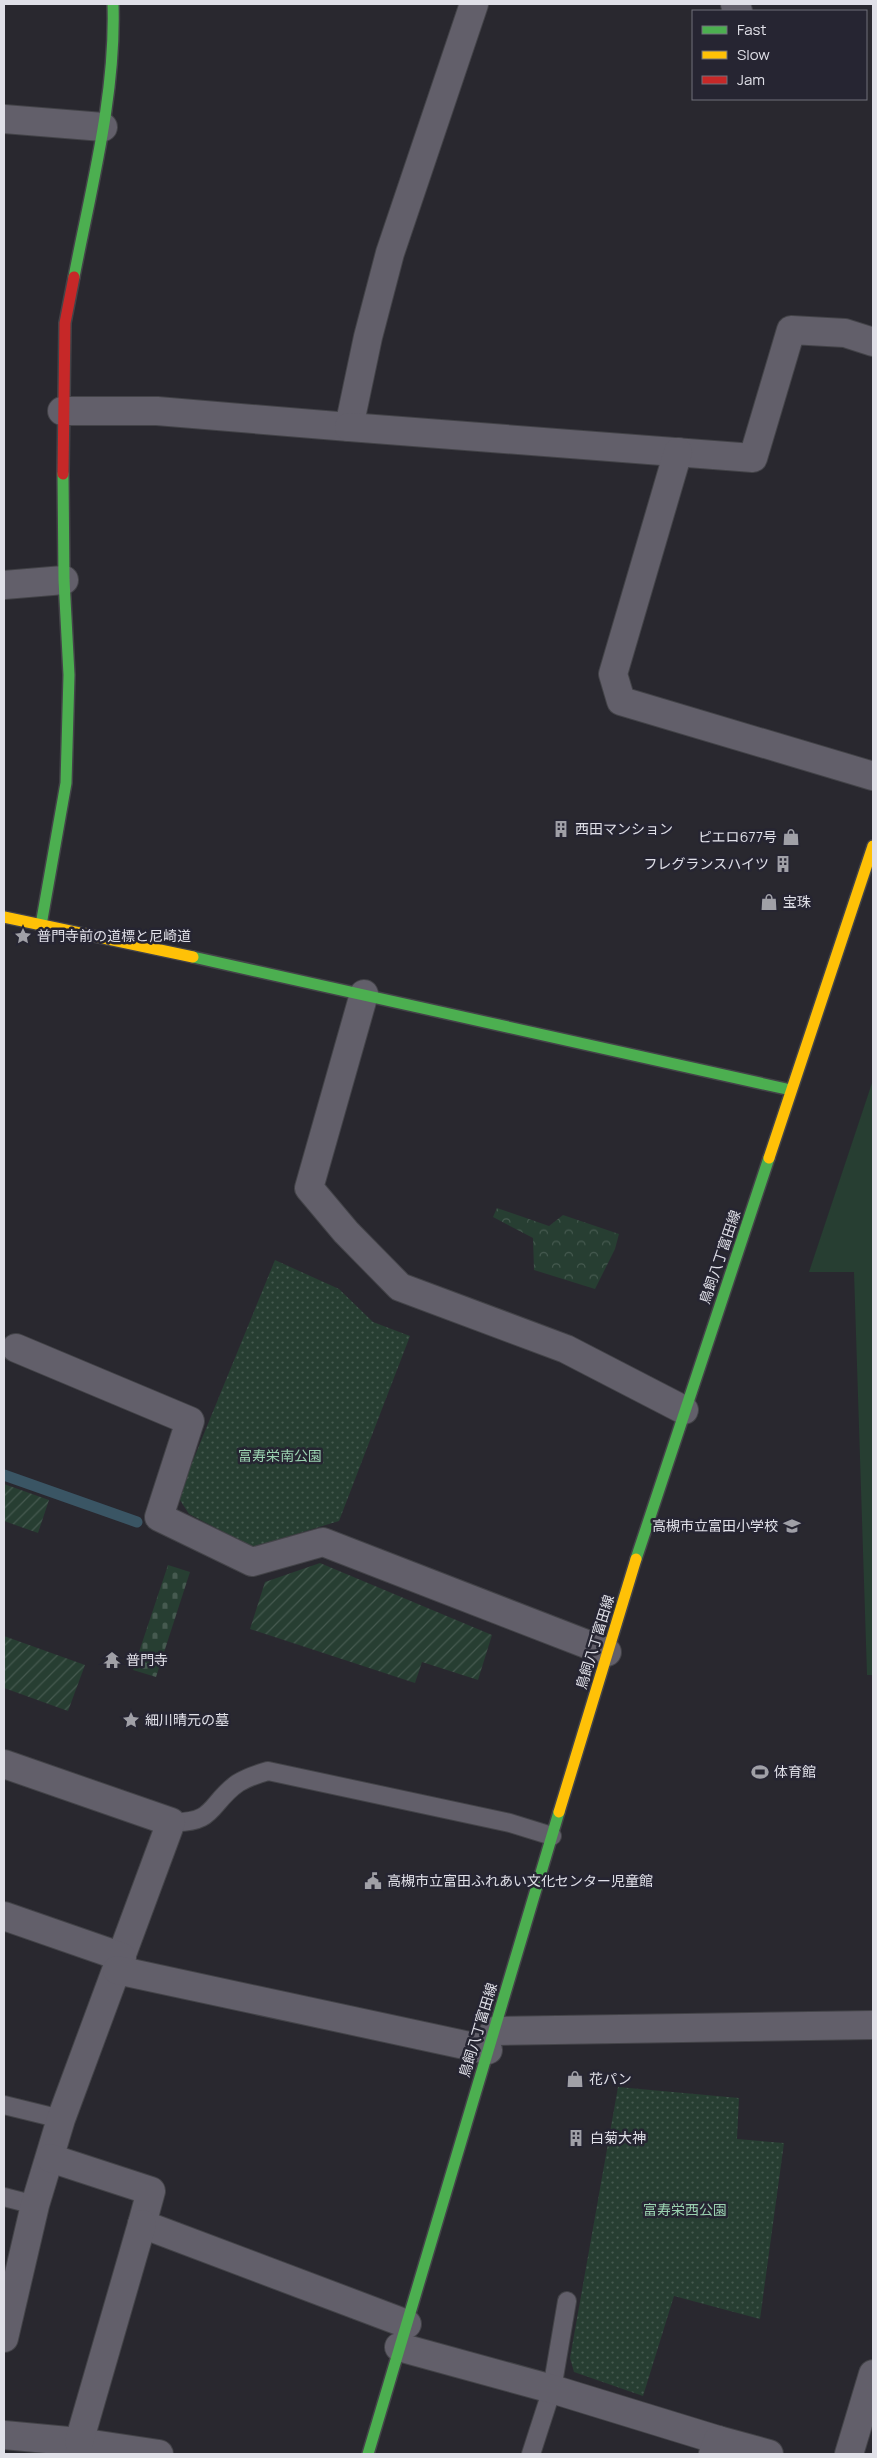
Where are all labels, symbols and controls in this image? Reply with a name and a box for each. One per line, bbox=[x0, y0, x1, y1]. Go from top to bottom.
legend bbox=[692, 10, 867, 100]
text: Fast bbox=[737, 19, 766, 40]
text: Slow bbox=[737, 44, 770, 65]
text: Jam bbox=[737, 69, 765, 90]
building icon: 西田マンション bbox=[551, 819, 571, 839]
place label: 西田マンション bbox=[575, 819, 673, 838]
place label: ピエロ677号 bbox=[698, 827, 777, 846]
shop icon: ピエロ677号 bbox=[781, 827, 801, 847]
place label: フレグランスハイツ bbox=[644, 854, 769, 873]
building icon: フレグランスハイツ bbox=[773, 854, 793, 874]
shop icon: 宝珠 bbox=[759, 892, 779, 912]
place label: 宝珠 bbox=[783, 892, 811, 911]
place icon: 普門寺前の道標と尼崎道 bbox=[13, 926, 33, 946]
place label: 普門寺前の道標と尼崎道 bbox=[37, 926, 191, 945]
street label: 鳥飼八丁富田線 bbox=[695, 1207, 744, 1306]
park label: 富寿栄南公園 bbox=[238, 1446, 322, 1465]
place label: 高槻市立富田小学校 bbox=[652, 1516, 778, 1535]
school or university icon: 高槻市立富田小学校 bbox=[782, 1516, 802, 1536]
street label: 鳥飼八丁富田線 bbox=[571, 1592, 618, 1691]
temple icon: 普門寺 bbox=[102, 1650, 122, 1670]
place label: 普門寺 bbox=[126, 1650, 168, 1669]
place icon: 細川晴元の墓 bbox=[121, 1710, 141, 1730]
place label: 細川晴元の墓 bbox=[145, 1710, 229, 1729]
sports icon: 体育館 bbox=[750, 1762, 770, 1782]
place label: 体育館 bbox=[774, 1762, 816, 1781]
public building icon: 高槻市立富田ふれあい文化センター児童館 bbox=[363, 1871, 383, 1891]
place label: 高槻市立富田ふれあい文化センター児童館 bbox=[387, 1871, 653, 1890]
street label: 鳥飼八丁富田線 bbox=[454, 1980, 501, 2079]
shop icon: 花パン bbox=[565, 2069, 585, 2089]
place label: 花パン bbox=[589, 2069, 632, 2088]
building icon: 白菊大神 bbox=[566, 2128, 586, 2148]
place label: 白菊大神 bbox=[590, 2128, 646, 2147]
park label: 富寿栄西公園 bbox=[643, 2200, 727, 2219]

